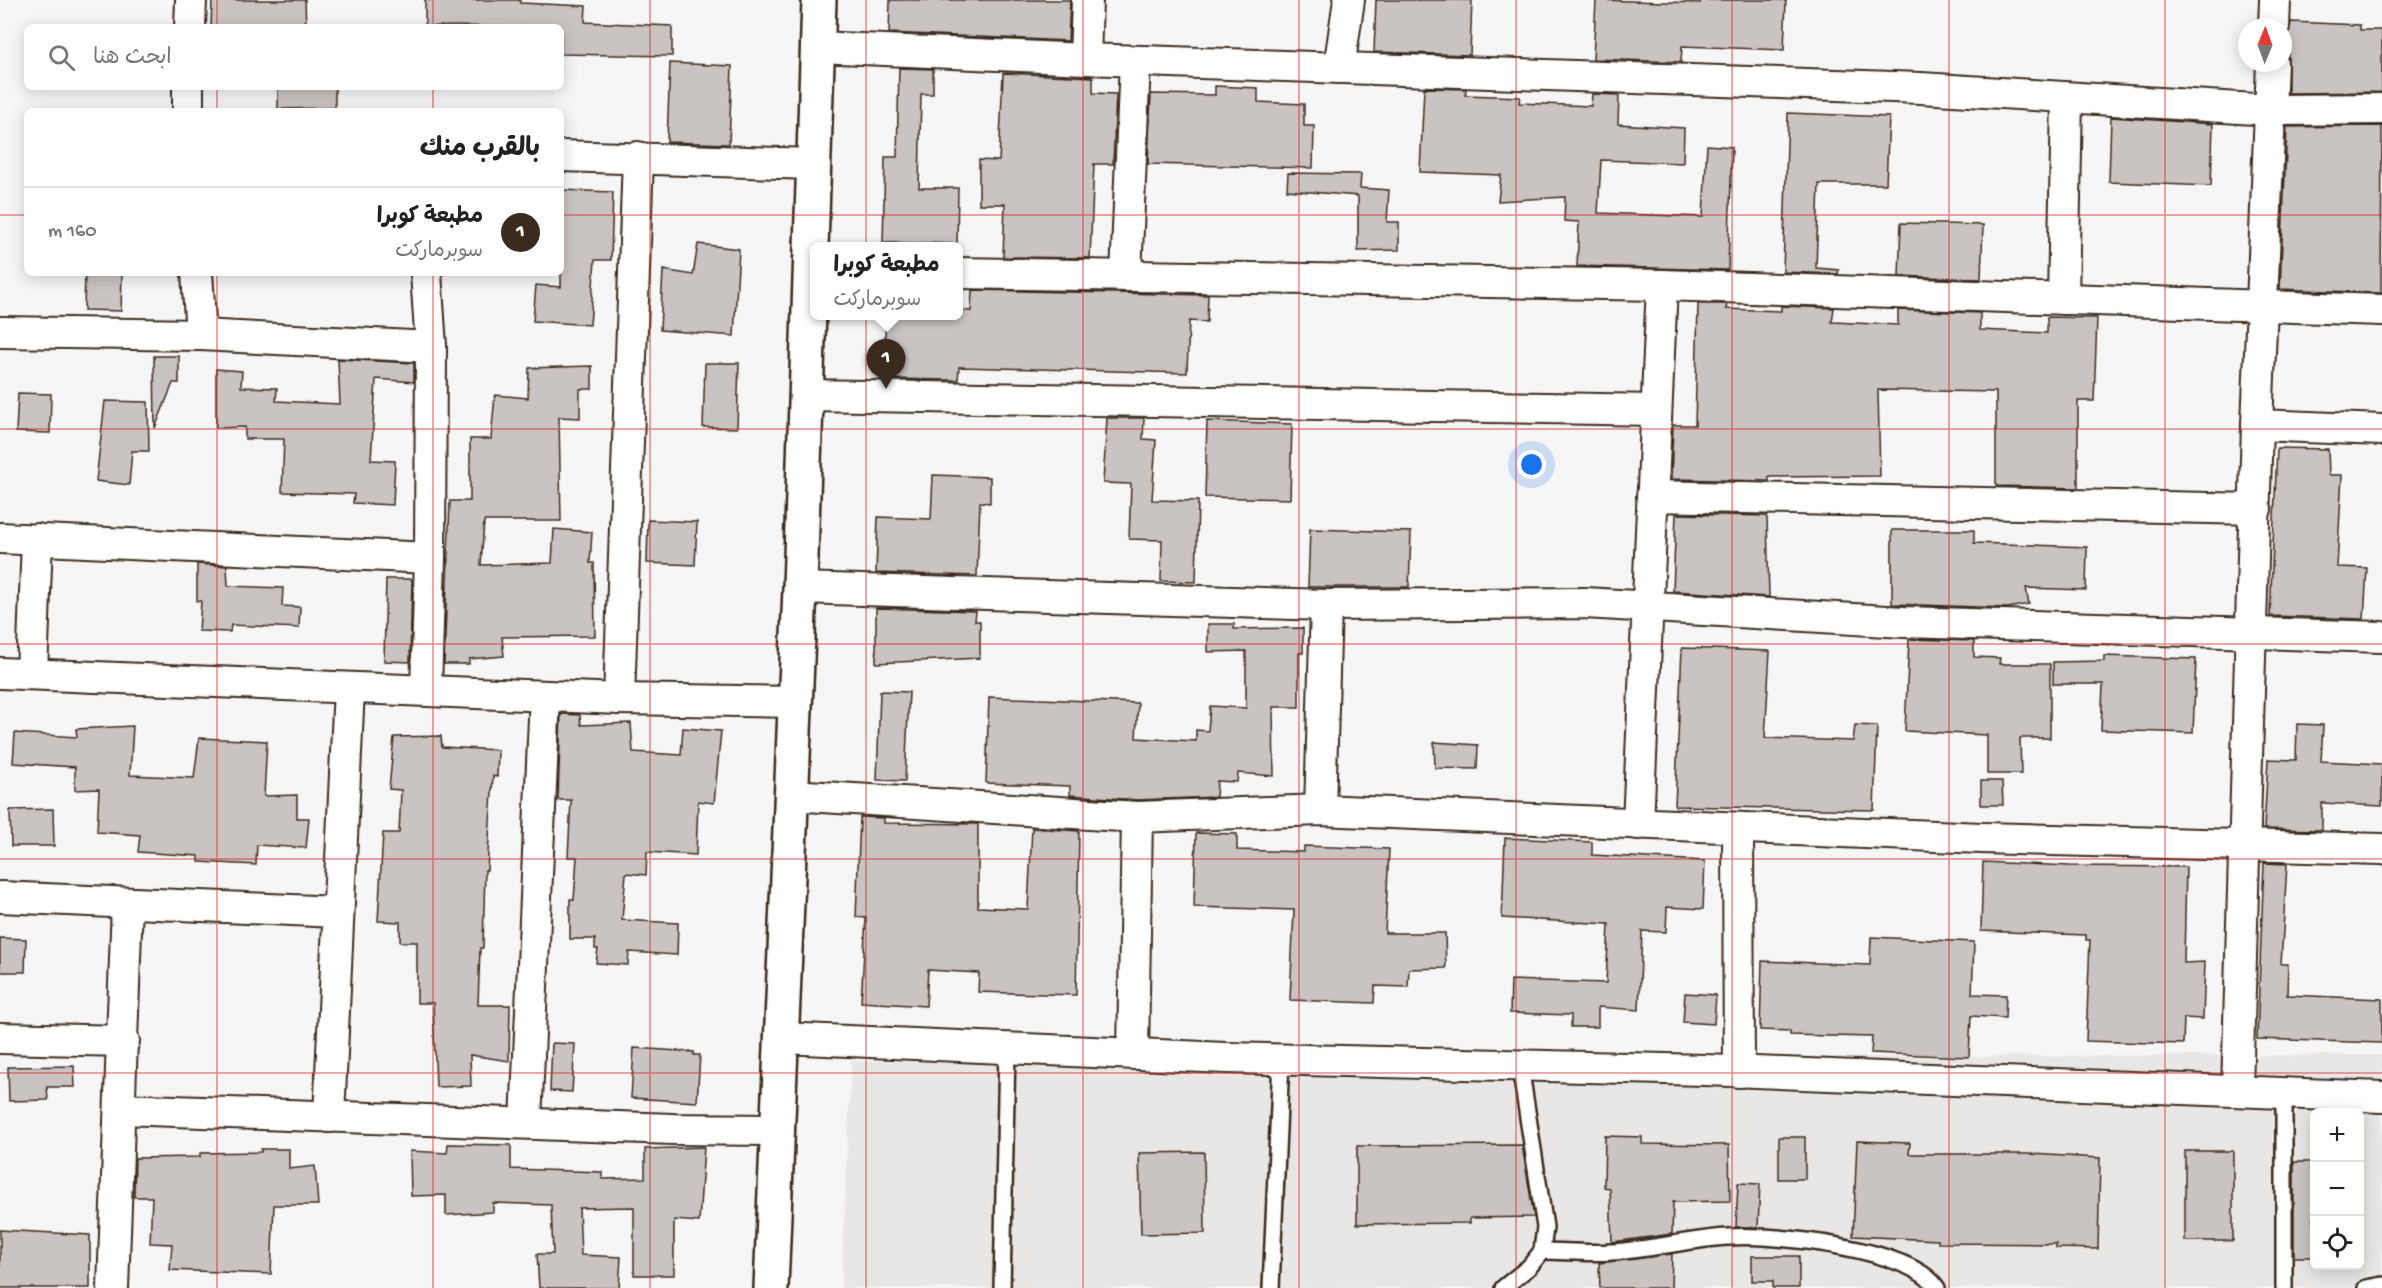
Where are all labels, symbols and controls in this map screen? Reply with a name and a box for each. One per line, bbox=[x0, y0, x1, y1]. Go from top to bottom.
north arrow bbox=[2238, 18, 2292, 72]
search box bbox=[24, 24, 564, 90]
icon: search bbox=[45, 41, 78, 74]
text: ابحث هنا bbox=[93, 46, 172, 72]
text: بالقرب منك bbox=[420, 135, 540, 166]
text: مطبعة كوبرا bbox=[377, 205, 483, 231]
text: 160 m bbox=[48, 221, 97, 244]
text: 1 bbox=[516, 221, 525, 244]
text: سوبرماركت bbox=[395, 241, 483, 264]
popup bbox=[810, 242, 963, 320]
text: مطبعة كوبرا bbox=[833, 254, 940, 280]
text: سوبرماركت bbox=[833, 290, 921, 313]
pin: 1 bbox=[866, 340, 906, 389]
your location bbox=[1517, 450, 1546, 479]
map controls bbox=[2310, 1108, 2364, 1270]
button: + bbox=[2310, 1108, 2364, 1162]
button: − bbox=[2310, 1162, 2364, 1216]
button: locate bbox=[2310, 1216, 2364, 1270]

